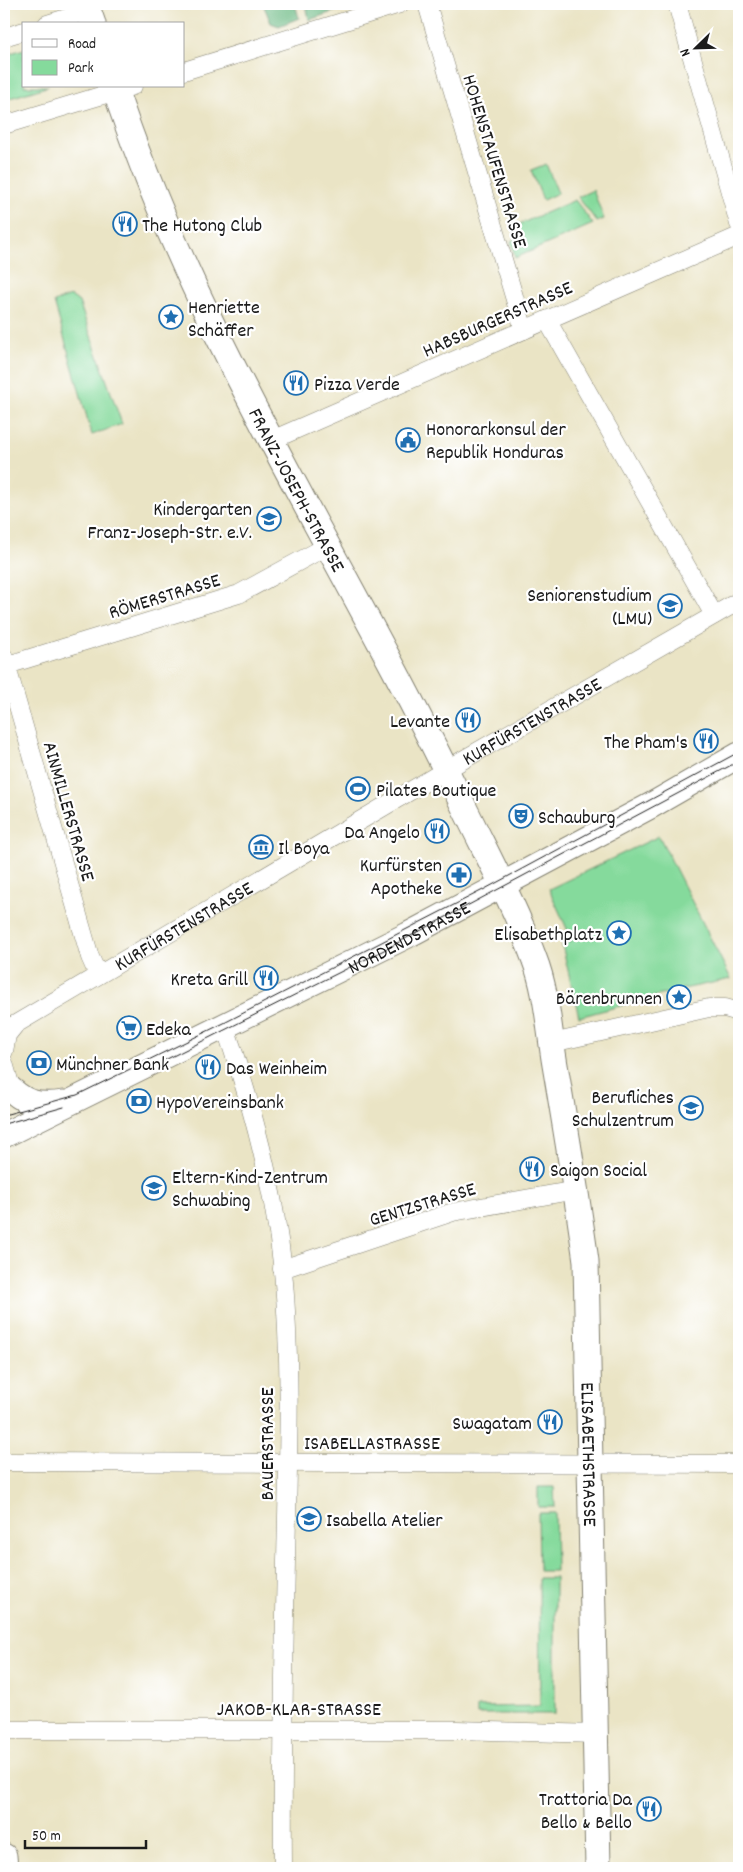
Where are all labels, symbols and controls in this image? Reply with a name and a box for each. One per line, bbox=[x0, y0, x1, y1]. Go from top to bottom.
legend bbox=[22, 22, 185, 88]
north arrow bbox=[670, 22, 720, 72]
text: Road bbox=[68, 34, 96, 56]
text: N bbox=[675, 45, 696, 59]
text: Park bbox=[68, 58, 94, 80]
street label: HOHENSTAUFENSTRASSE bbox=[453, 72, 533, 252]
restaurant icon: The Hutong Club bbox=[112, 211, 138, 237]
place label: The Hutong Club bbox=[142, 213, 262, 241]
street label: HABSBURGERSTRASSE bbox=[419, 275, 578, 366]
place label: Henriette Schäffer bbox=[188, 295, 260, 346]
place icon: Henriette Schäffer bbox=[158, 304, 184, 330]
restaurant icon: Pizza Verde bbox=[283, 370, 309, 396]
place label: Pizza Verde bbox=[314, 372, 400, 400]
street label: FRANZ-JOSEPH-STRASSE bbox=[240, 404, 350, 578]
place label: Honorarkonsul der Republik Honduras bbox=[426, 417, 566, 468]
public building icon: Honorarkonsul der Republik Honduras bbox=[395, 427, 421, 453]
place label: Kindergarten Franz-Joseph-Str. e.V. bbox=[87, 497, 252, 548]
school or university icon: Kindergarten Franz-Joseph-Str. e.V. bbox=[256, 506, 282, 532]
street label: RÖMERSTRASSE bbox=[106, 568, 224, 628]
place label: Seniorenstudium (LMU) bbox=[527, 583, 652, 634]
school or university icon: Seniorenstudium (LMU) bbox=[657, 593, 683, 619]
street label: KURFÜRSTENSTRASSE bbox=[458, 672, 608, 774]
restaurant icon: Levante bbox=[455, 707, 481, 733]
place label: Levante bbox=[390, 709, 450, 737]
restaurant icon: The Pham's bbox=[693, 728, 719, 754]
place label: The Pham's bbox=[604, 730, 688, 758]
street label: AINMILLERSTRASSE bbox=[34, 739, 100, 885]
sports icon: Pilates Boutique bbox=[345, 776, 371, 802]
place label: Pilates Boutique bbox=[376, 778, 497, 806]
theatre icon: Schauburg bbox=[508, 803, 534, 829]
place label: Schauburg bbox=[538, 805, 615, 833]
restaurant icon: Da Angelo bbox=[424, 818, 450, 844]
place label: Da Angelo bbox=[344, 820, 420, 848]
museum icon: Il Boya bbox=[248, 834, 274, 860]
place label: Il Boya bbox=[278, 836, 330, 864]
place label: Kurfürsten Apotheke bbox=[360, 853, 442, 904]
pharmacy icon: Kurfürsten Apotheke bbox=[446, 862, 472, 888]
street label: KURFÜRSTENSTRASSE bbox=[110, 876, 259, 980]
street label: NORDENDSTRASSE bbox=[344, 895, 476, 983]
place icon: Elisabethplatz bbox=[606, 920, 632, 946]
place label: Elisabethplatz bbox=[494, 922, 602, 950]
restaurant icon: Kreta Grill bbox=[253, 965, 279, 991]
place label: Kreta Grill bbox=[171, 967, 248, 995]
place icon: Bärenbrunnen bbox=[666, 984, 692, 1010]
place label: Bärenbrunnen bbox=[556, 986, 662, 1014]
supermarket icon: Edeka bbox=[116, 1015, 142, 1041]
place label: Edeka bbox=[146, 1017, 191, 1045]
bank icon: Münchner Bank bbox=[26, 1050, 52, 1076]
place label: Münchner Bank bbox=[56, 1052, 169, 1080]
restaurant icon: Das Weinheim bbox=[195, 1054, 221, 1080]
place label: Das Weinheim bbox=[226, 1056, 327, 1084]
place label: Berufliches Schulzentrum bbox=[572, 1085, 674, 1136]
bank icon: HypoVereinsbank bbox=[126, 1088, 152, 1114]
place label: HypoVereinsbank bbox=[156, 1090, 284, 1118]
school or university icon: Berufliches Schulzentrum bbox=[678, 1095, 704, 1121]
restaurant icon: Saigon Social bbox=[519, 1156, 545, 1182]
place label: Saigon Social bbox=[550, 1158, 647, 1186]
place label: Eltern-Kind-Zentrum Schwabing bbox=[172, 1165, 328, 1216]
school or university icon: Eltern-Kind-Zentrum Schwabing bbox=[141, 1175, 167, 1201]
street label: GENTZSTRASSE bbox=[366, 1176, 480, 1235]
street label: ELISABETHSTRASSE bbox=[571, 1382, 602, 1527]
street label: BAUERSTRASSE bbox=[255, 1387, 283, 1501]
restaurant icon: Swagatam bbox=[537, 1409, 563, 1435]
place label: Swagatam bbox=[452, 1411, 532, 1439]
street label: ISABELLASTRASSE bbox=[304, 1431, 440, 1459]
school or university icon: Isabella Atelier bbox=[296, 1506, 322, 1532]
place label: Isabella Atelier bbox=[326, 1508, 443, 1536]
street label: JAKOB-KLAR-STRASSE bbox=[217, 1697, 381, 1725]
place label: Trattoria Da Bello & Bello bbox=[539, 1787, 633, 1838]
restaurant icon: Trattoria Da Bello & Bello bbox=[636, 1796, 662, 1822]
scale bar bbox=[25, 1817, 146, 1849]
text: 50 m bbox=[32, 1826, 61, 1848]

